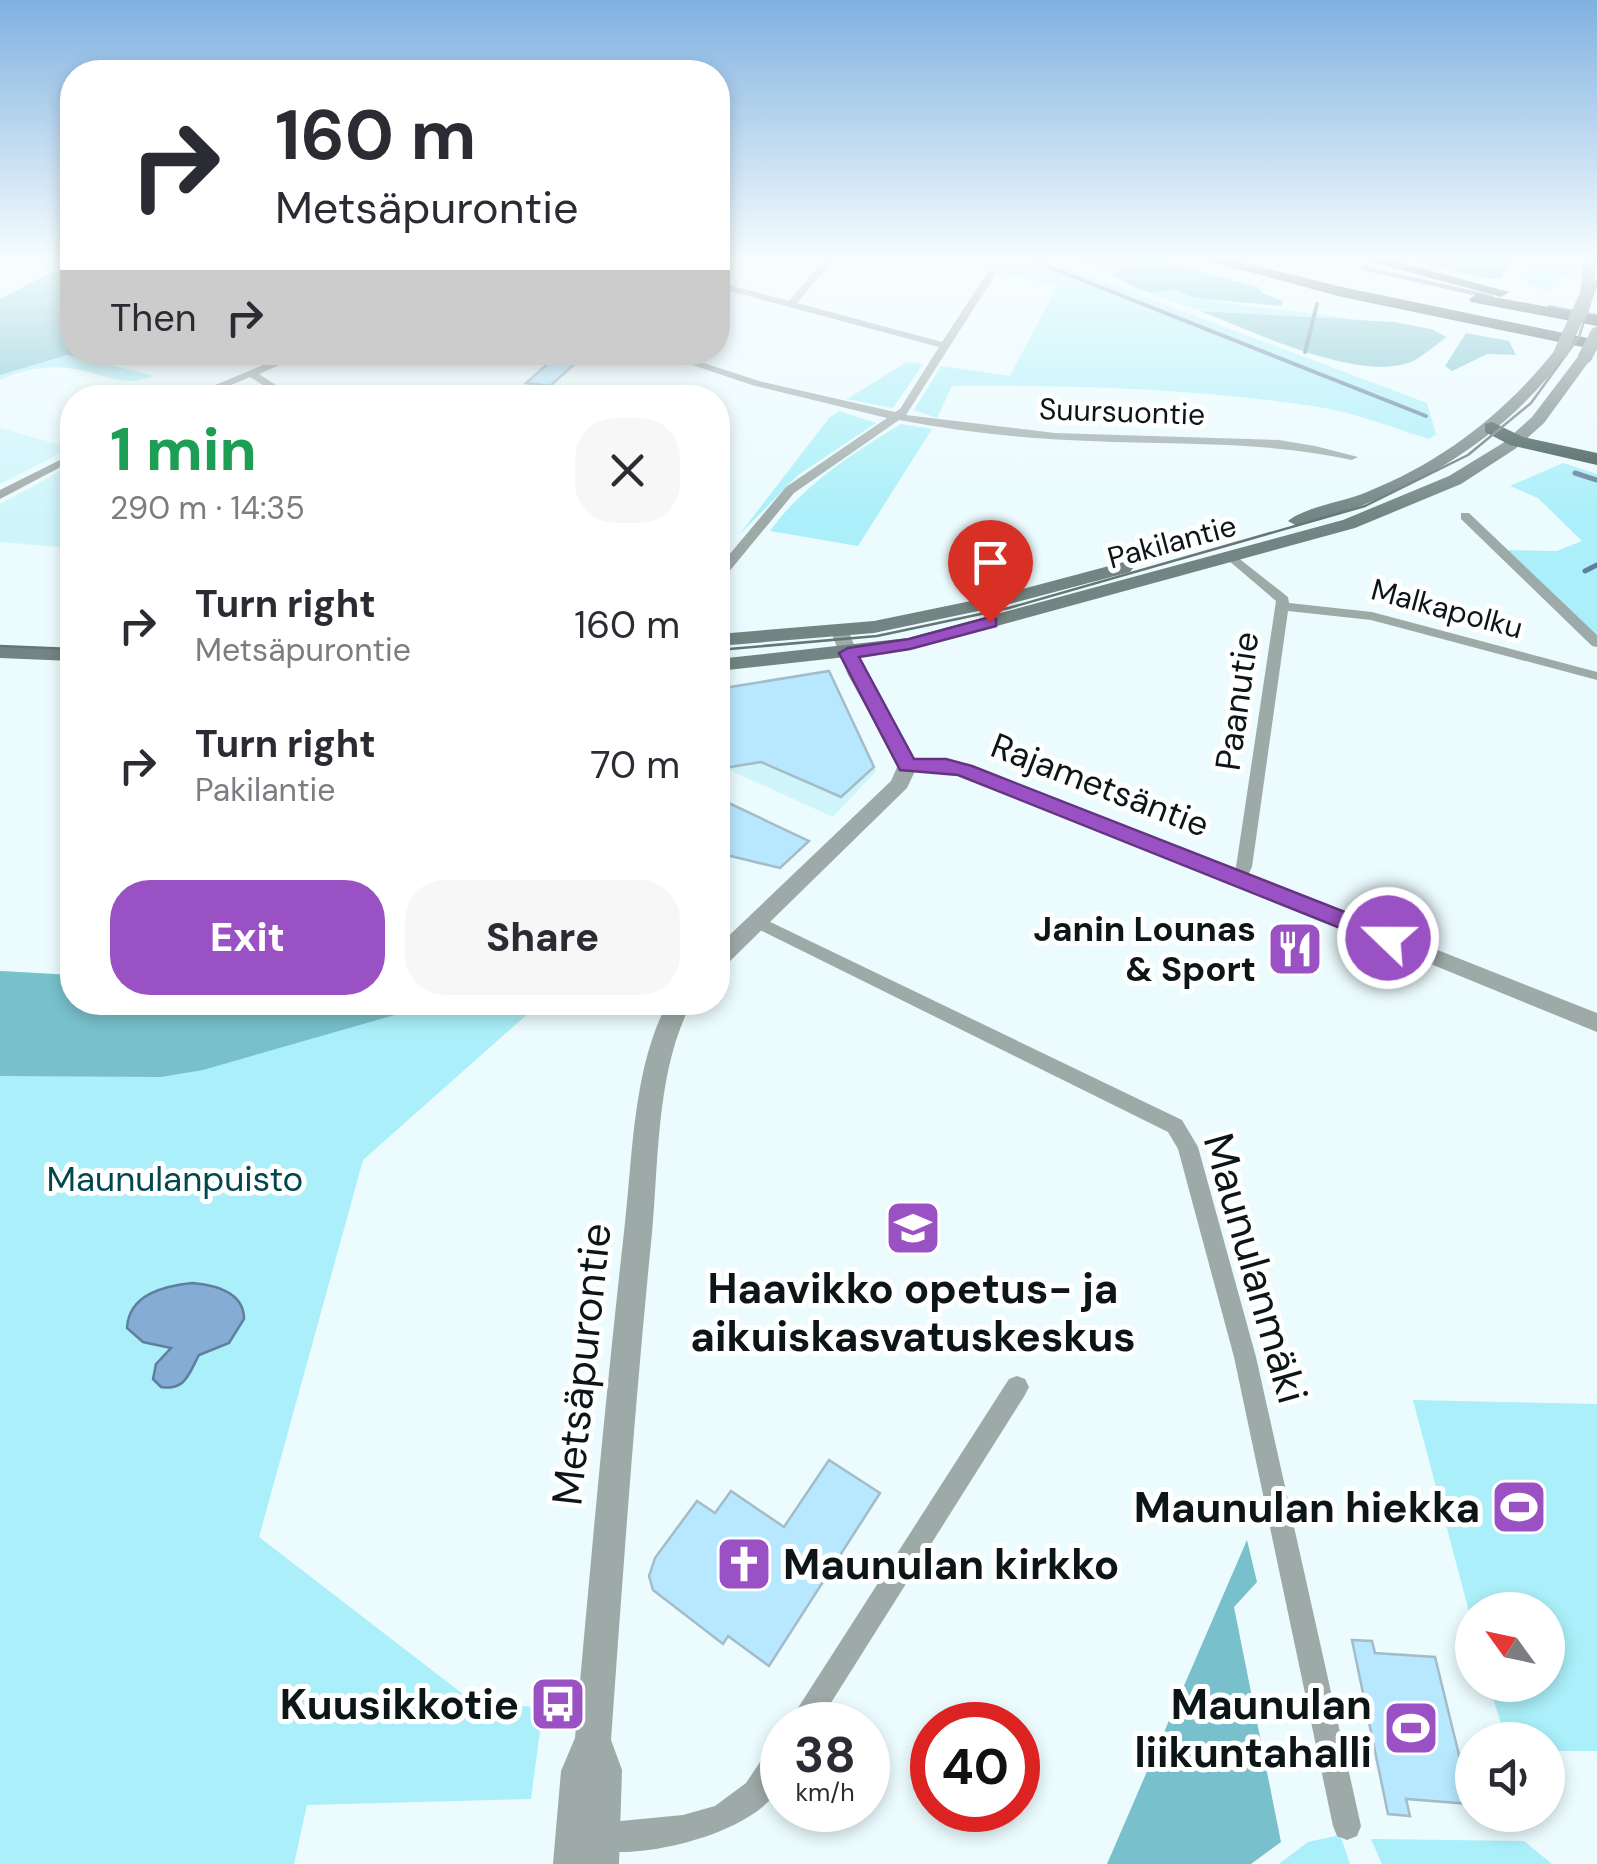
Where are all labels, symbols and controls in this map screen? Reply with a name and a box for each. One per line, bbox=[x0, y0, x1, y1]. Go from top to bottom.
text: 160 m bbox=[275, 90, 476, 181]
icon: right bbox=[110, 100, 240, 230]
text: Metsäpurontie bbox=[275, 178, 579, 237]
icon: right bbox=[217, 290, 272, 345]
text: Then bbox=[110, 293, 197, 343]
street label: Suursuontie bbox=[1038, 389, 1206, 434]
text: 1 min bbox=[110, 410, 257, 489]
button: close bbox=[575, 418, 680, 523]
text: 290 m · 14:35 bbox=[110, 487, 305, 529]
street label: Pakilantie bbox=[1103, 506, 1240, 577]
pin bbox=[948, 520, 1033, 623]
icon: arrive bbox=[963, 535, 1018, 590]
street label: Malkapolku bbox=[1367, 570, 1527, 647]
text: Turn right bbox=[195, 579, 376, 629]
icon: right bbox=[110, 598, 165, 653]
text: 160 m bbox=[574, 600, 680, 650]
text: Metsäpurontie bbox=[195, 629, 411, 671]
street label: Paanutie bbox=[1205, 629, 1269, 773]
text: Turn right bbox=[195, 719, 376, 769]
street label: Rajametsäntie bbox=[984, 722, 1216, 848]
icon: right bbox=[110, 738, 165, 793]
text: 70 m bbox=[590, 740, 680, 790]
text: Pakilantie bbox=[195, 769, 335, 811]
button: Exit bbox=[110, 880, 385, 995]
button: Share bbox=[405, 880, 680, 995]
position arrow bbox=[1336, 886, 1440, 990]
place label: Janin Lounas & Sport bbox=[1033, 906, 1256, 992]
restaurant icon: Janin Lounas & Sport bbox=[1265, 919, 1325, 979]
street label: Maunulanmäki bbox=[1191, 1127, 1320, 1409]
park label: Maunulanpuisto bbox=[47, 1156, 303, 1202]
school or university icon: Haavikko opetus- ja aikuiskasvatuskeskus bbox=[883, 1198, 943, 1258]
street label: Metsäpurontie bbox=[539, 1220, 624, 1508]
place label: Haavikko opetus- ja aikuiskasvatuskeskus bbox=[690, 1261, 1136, 1364]
sports icon: Maunulan hiekka bbox=[1489, 1477, 1549, 1537]
place label: Maunulan hiekka bbox=[1134, 1480, 1480, 1535]
church icon: Maunulan kirkko bbox=[714, 1534, 774, 1594]
place label: Maunulan kirkko bbox=[783, 1537, 1119, 1592]
north arrow bbox=[1455, 1592, 1565, 1702]
map controls bbox=[1455, 1592, 1565, 1832]
bus stop icon: Kuusikkotie bbox=[528, 1674, 588, 1734]
place label: Kuusikkotie bbox=[280, 1677, 519, 1732]
place label: Maunulan liikuntahalli bbox=[1134, 1677, 1372, 1780]
sports icon: Maunulan liikuntahalli bbox=[1381, 1698, 1441, 1758]
speed limit sign: 40 bbox=[910, 1702, 1040, 1832]
text: 38 bbox=[794, 1722, 856, 1788]
button: sound bbox=[1455, 1722, 1565, 1832]
text: km/h bbox=[795, 1776, 855, 1809]

